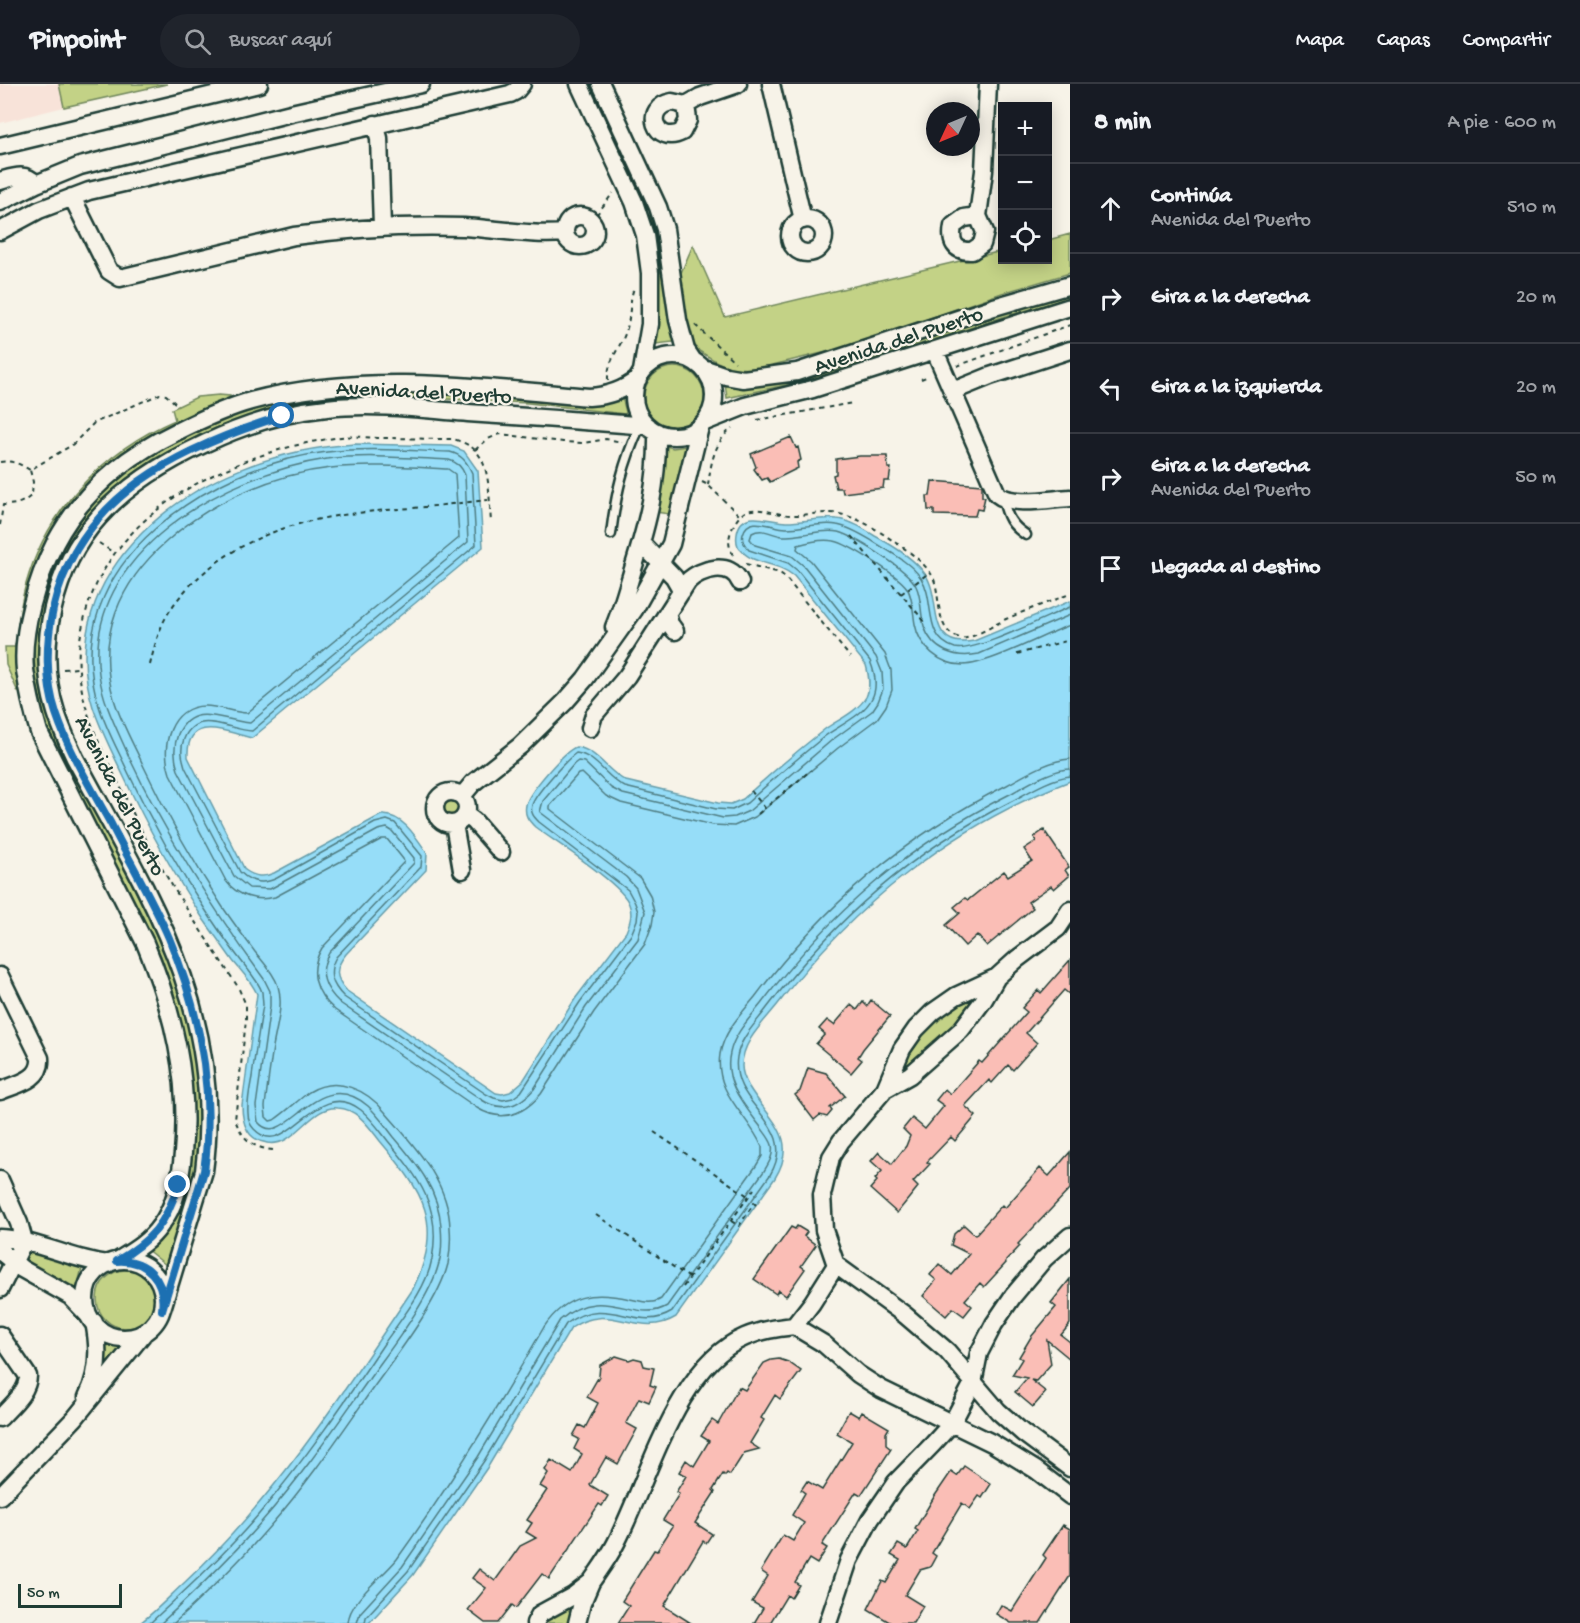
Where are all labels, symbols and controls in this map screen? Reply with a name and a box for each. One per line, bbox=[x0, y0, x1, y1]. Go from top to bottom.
search box bbox=[160, 14, 580, 68]
text: Pinpoint bbox=[30, 25, 124, 58]
icon: search bbox=[181, 25, 214, 58]
text: Buscar aquí bbox=[229, 28, 332, 54]
text: Mapa bbox=[1296, 29, 1344, 54]
text: Capas bbox=[1377, 29, 1430, 54]
text: Compartir bbox=[1463, 29, 1550, 54]
north arrow bbox=[926, 102, 980, 156]
map controls bbox=[998, 102, 1052, 264]
button: + bbox=[998, 102, 1052, 156]
text: 8 min bbox=[1094, 108, 1151, 139]
text: A pie · 600 m bbox=[1447, 112, 1556, 135]
button: − bbox=[998, 156, 1052, 210]
text: Continúa bbox=[1151, 184, 1232, 210]
icon: ahead bbox=[1094, 192, 1127, 225]
text: 510 m bbox=[1507, 197, 1556, 220]
button: locate bbox=[998, 210, 1052, 264]
text: Avenida del Puerto bbox=[1151, 210, 1311, 233]
icon: right bbox=[1094, 282, 1127, 315]
text: Gira a la derecha bbox=[1151, 285, 1309, 311]
text: 20 m bbox=[1516, 287, 1556, 310]
street label: Avenida del Puerto bbox=[812, 302, 987, 381]
icon: left bbox=[1094, 372, 1127, 405]
text: Gira a la izquierda bbox=[1151, 375, 1322, 401]
street label: Avenida del Puerto bbox=[335, 376, 512, 412]
text: 20 m bbox=[1516, 377, 1556, 400]
route start bbox=[268, 402, 294, 428]
text: Gira a la derecha bbox=[1151, 454, 1309, 480]
icon: right bbox=[1094, 462, 1127, 495]
text: 50 m bbox=[1515, 467, 1556, 490]
text: Avenida del Puerto bbox=[1151, 480, 1311, 503]
icon: arrive bbox=[1094, 552, 1127, 585]
text: Llegada al destino bbox=[1151, 555, 1321, 581]
street label: Avenida del Puerto bbox=[67, 713, 170, 881]
route end bbox=[164, 1171, 190, 1197]
scale bar bbox=[18, 1581, 122, 1608]
text: 50 m bbox=[27, 1585, 60, 1604]

